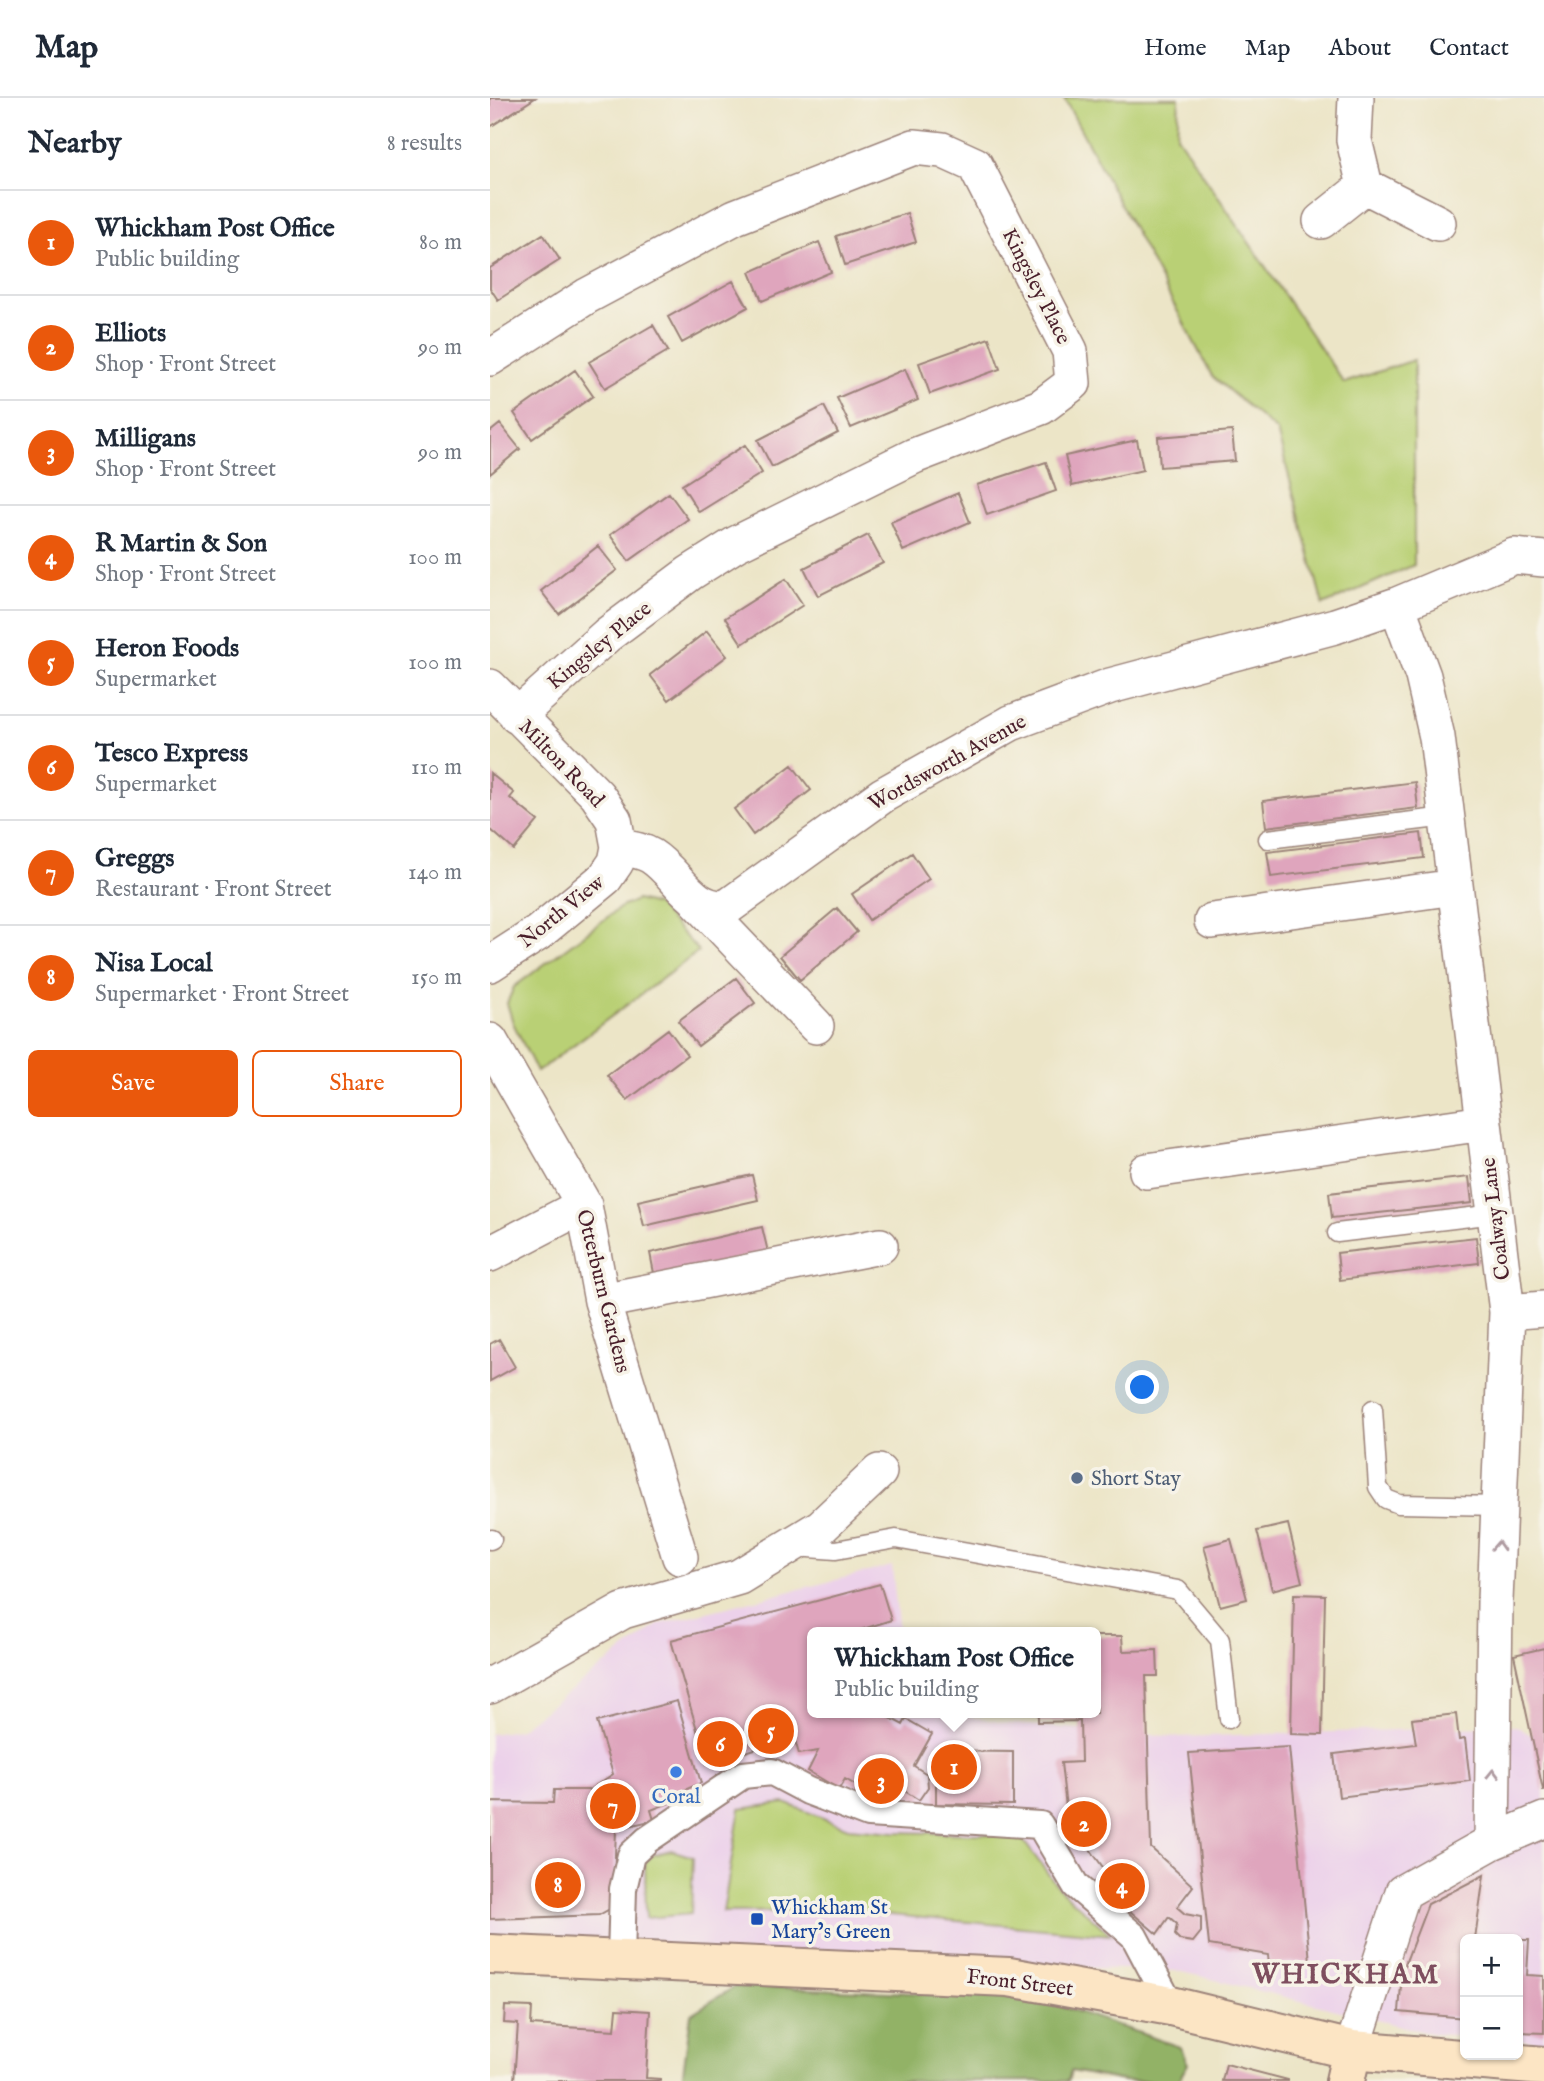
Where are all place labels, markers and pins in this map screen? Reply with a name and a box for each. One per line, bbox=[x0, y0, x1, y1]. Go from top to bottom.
place label: Short Stay bbox=[1091, 1466, 1181, 1493]
marker: Short Stay bbox=[1069, 1470, 1085, 1486]
pin: 5 bbox=[748, 1705, 794, 1757]
pin: 6 bbox=[697, 1718, 743, 1770]
pin: 1 bbox=[931, 1741, 977, 1793]
pin: 3 bbox=[858, 1755, 904, 1807]
marker: Coral bbox=[668, 1764, 684, 1780]
pin: 7 bbox=[590, 1780, 636, 1832]
place label: Coral bbox=[652, 1784, 701, 1811]
pin: 2 bbox=[1061, 1798, 1107, 1850]
pin: 8 bbox=[535, 1859, 581, 1911]
pin: 4 bbox=[1099, 1860, 1145, 1912]
place label: Whickham St Mary’s Green bbox=[771, 1895, 891, 1946]
marker: Whickham St Mary’s Green bbox=[749, 1911, 765, 1927]

